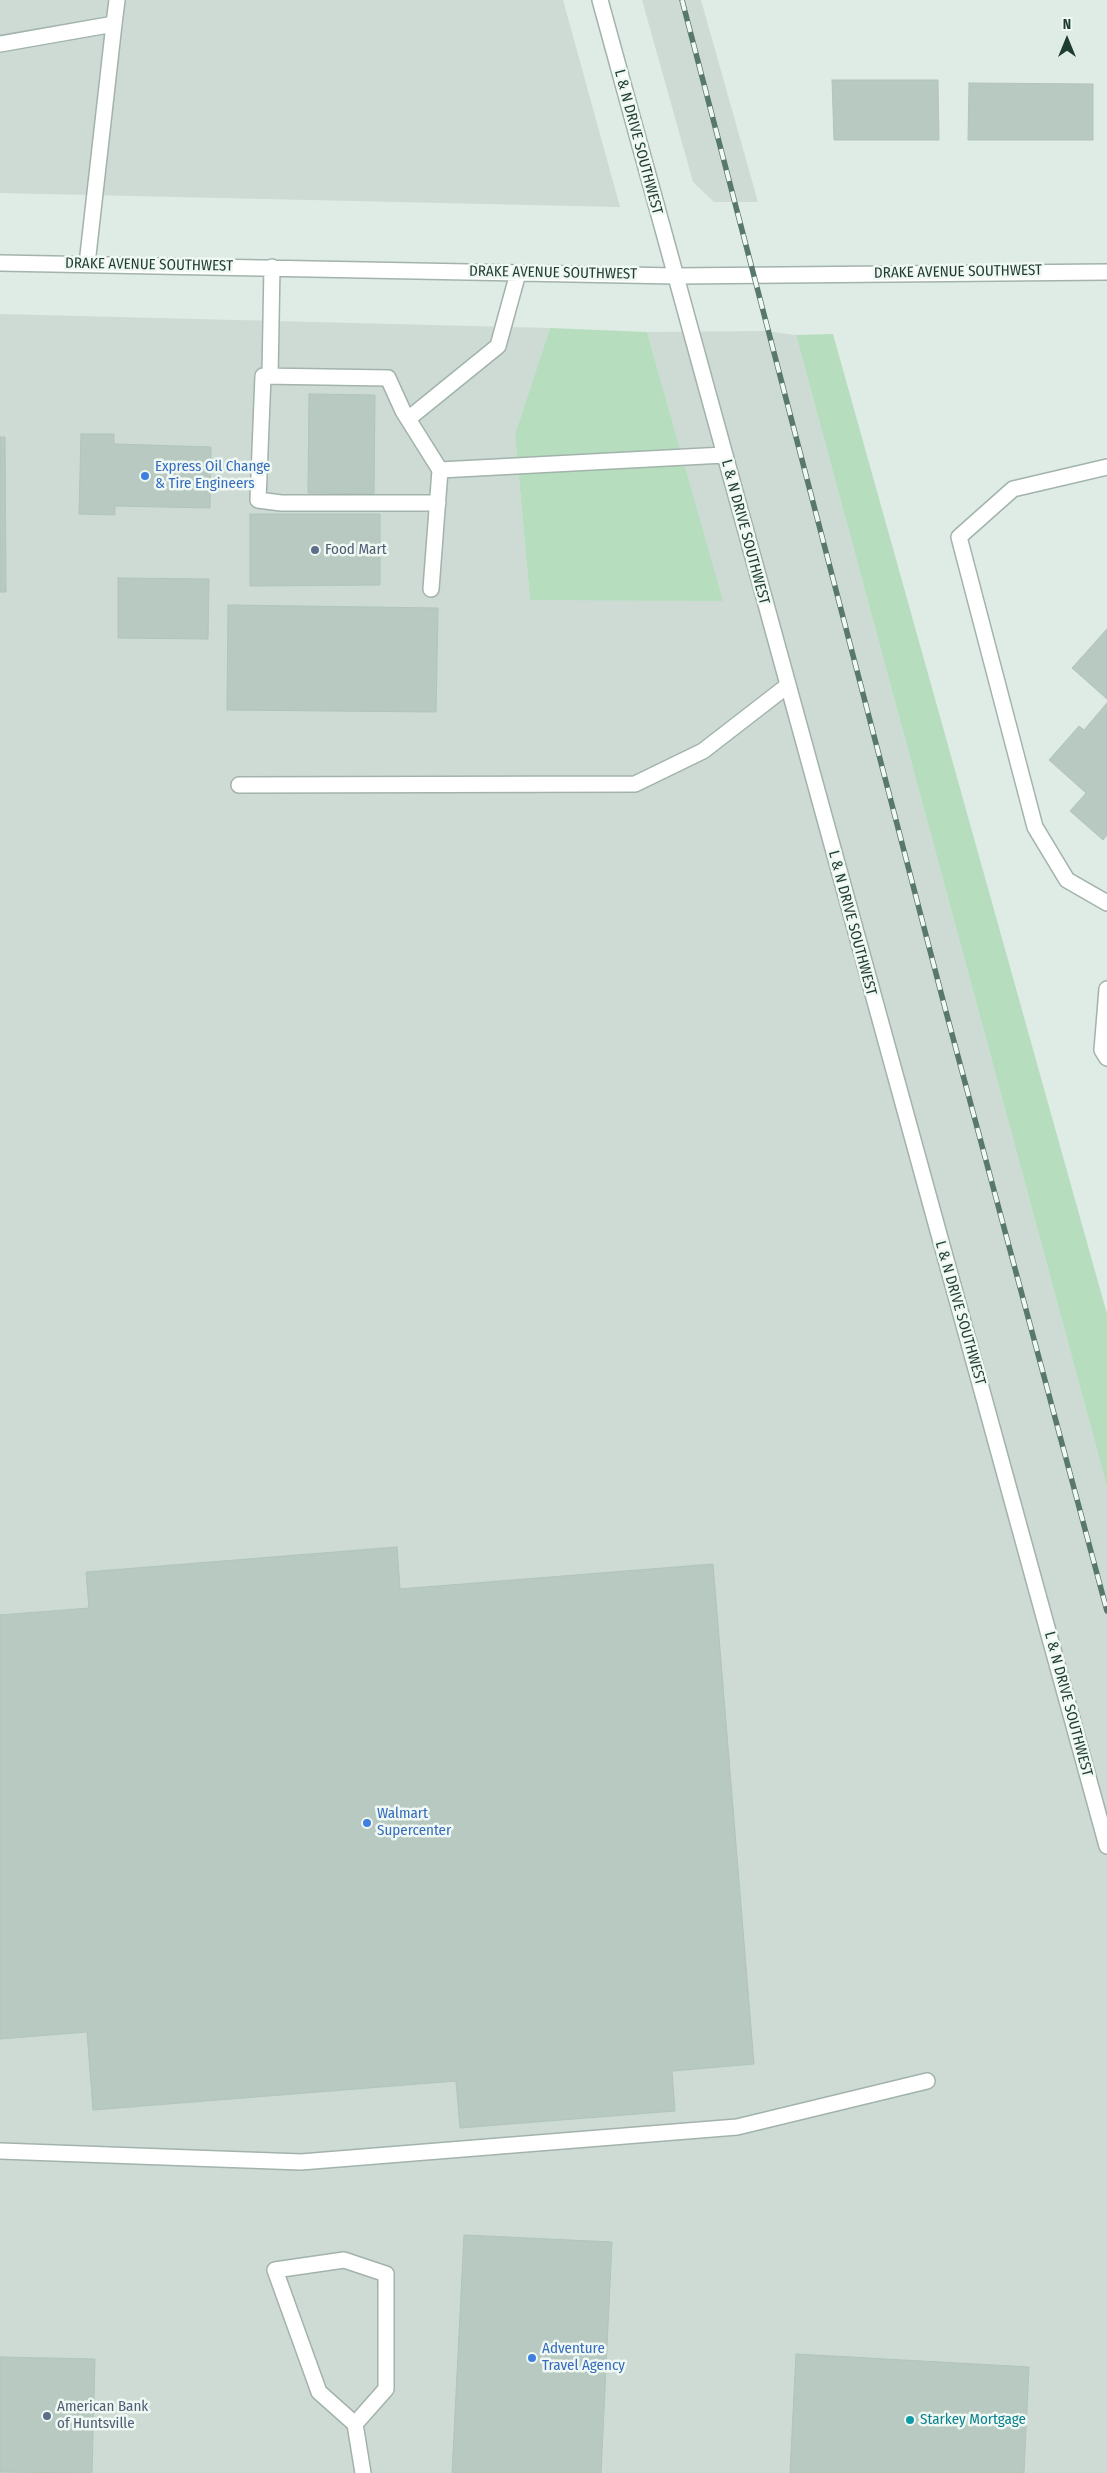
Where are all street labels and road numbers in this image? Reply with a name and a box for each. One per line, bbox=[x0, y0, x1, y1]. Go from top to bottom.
street label: L & N DRIVE SOUTHWEST bbox=[610, 68, 666, 216]
street label: DRAKE AVENUE SOUTHWEST bbox=[65, 255, 233, 275]
street label: DRAKE AVENUE SOUTHWEST bbox=[874, 262, 1042, 282]
street label: DRAKE AVENUE SOUTHWEST bbox=[469, 263, 637, 283]
street label: L & N DRIVE SOUTHWEST bbox=[717, 458, 773, 606]
street label: L & N DRIVE SOUTHWEST bbox=[824, 849, 880, 997]
street label: L & N DRIVE SOUTHWEST bbox=[931, 1239, 989, 1387]
street label: L & N DRIVE SOUTHWEST bbox=[1040, 1630, 1096, 1778]

